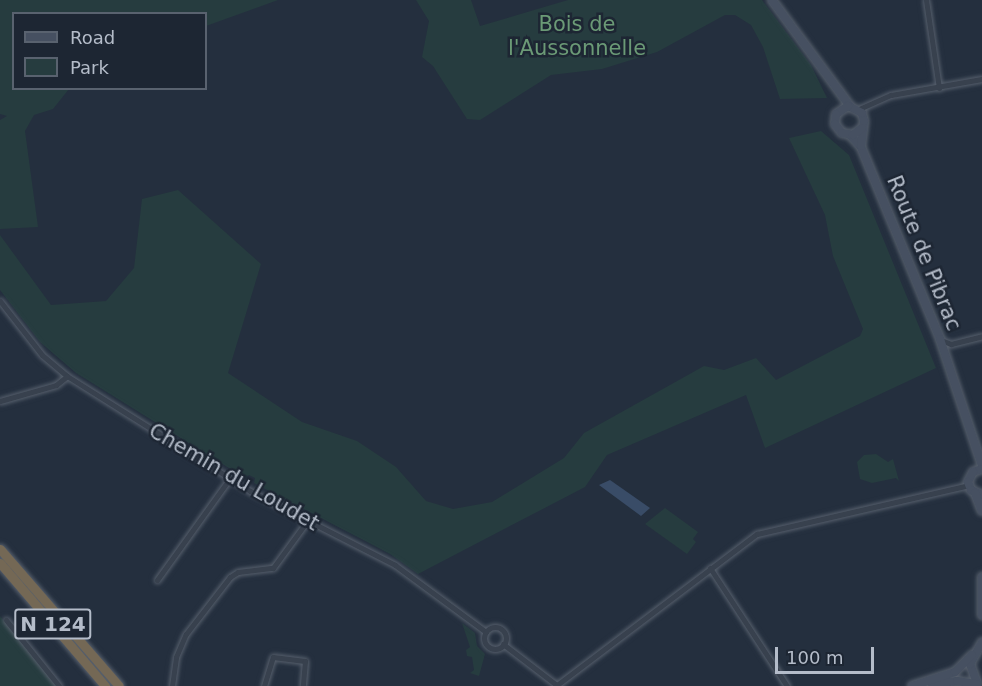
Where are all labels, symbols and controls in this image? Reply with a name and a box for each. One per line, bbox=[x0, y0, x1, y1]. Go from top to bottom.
park label: Bois de l'Aussonnelle bbox=[508, 11, 646, 61]
legend bbox=[12, 12, 207, 90]
text: Road bbox=[70, 27, 115, 48]
text: Park bbox=[70, 57, 109, 78]
street label: Route de Pibrac bbox=[881, 172, 967, 334]
street label: Chemin du Loudet bbox=[144, 418, 324, 536]
road number: N 124 bbox=[14, 607, 92, 641]
scale bar bbox=[778, 635, 877, 673]
text: 100 m bbox=[786, 647, 844, 668]

